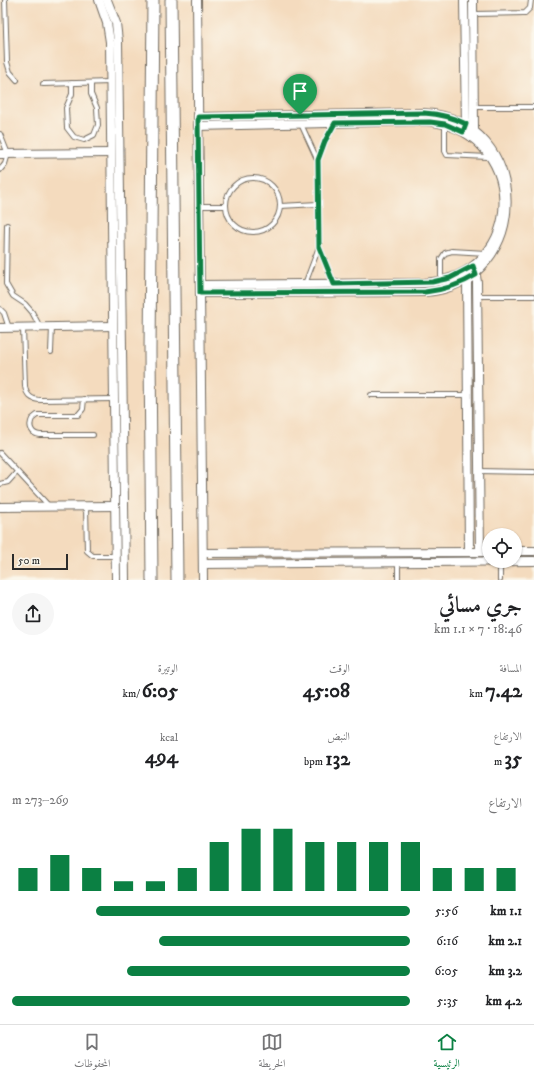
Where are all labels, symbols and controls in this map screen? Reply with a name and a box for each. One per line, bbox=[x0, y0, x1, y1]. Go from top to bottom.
pin bbox=[283, 74, 317, 115]
icon: arrive bbox=[289, 80, 311, 102]
map controls bbox=[482, 528, 522, 568]
button: locate bbox=[482, 528, 522, 568]
scale bar bbox=[12, 552, 68, 571]
text: 50 m bbox=[18, 554, 40, 568]
text: جري مسائي bbox=[439, 592, 522, 619]
button: share bbox=[12, 593, 54, 635]
text: 18:46 · 7 × 1.1 km bbox=[434, 621, 522, 637]
text: الوتيرة bbox=[158, 662, 178, 676]
text: الوقت bbox=[329, 662, 350, 676]
text: المسافة bbox=[500, 662, 522, 676]
text: 6:05 bbox=[142, 679, 178, 704]
text: 45:08 bbox=[303, 679, 350, 704]
text: 7.42 bbox=[485, 679, 522, 704]
text: /km bbox=[123, 687, 142, 701]
text: km bbox=[469, 687, 485, 701]
text: النبض bbox=[327, 730, 350, 744]
text: الارتفاع bbox=[493, 730, 522, 744]
text: kcal bbox=[160, 731, 178, 745]
text: 494 bbox=[145, 745, 178, 770]
text: 132 bbox=[325, 747, 350, 772]
text: 35 bbox=[505, 747, 522, 772]
text: bpm bbox=[304, 755, 325, 769]
text: m bbox=[494, 755, 505, 769]
text: 269–273 m bbox=[12, 792, 69, 808]
text: الارتفاع bbox=[488, 795, 522, 811]
text: 5:56 bbox=[435, 903, 458, 919]
text: 1.1 km bbox=[490, 903, 522, 919]
text: 6:16 bbox=[436, 933, 458, 949]
text: 2.1 km bbox=[489, 933, 522, 949]
text: 6:05 bbox=[434, 963, 458, 979]
text: 3.2 km bbox=[489, 963, 522, 979]
text: 5:35 bbox=[437, 993, 458, 1009]
text: 4.2 km bbox=[486, 993, 522, 1009]
tab: المحفوظات bbox=[74, 1031, 110, 1074]
tab: الخريطة bbox=[259, 1031, 285, 1074]
tab: الرئيسية bbox=[433, 1031, 460, 1074]

